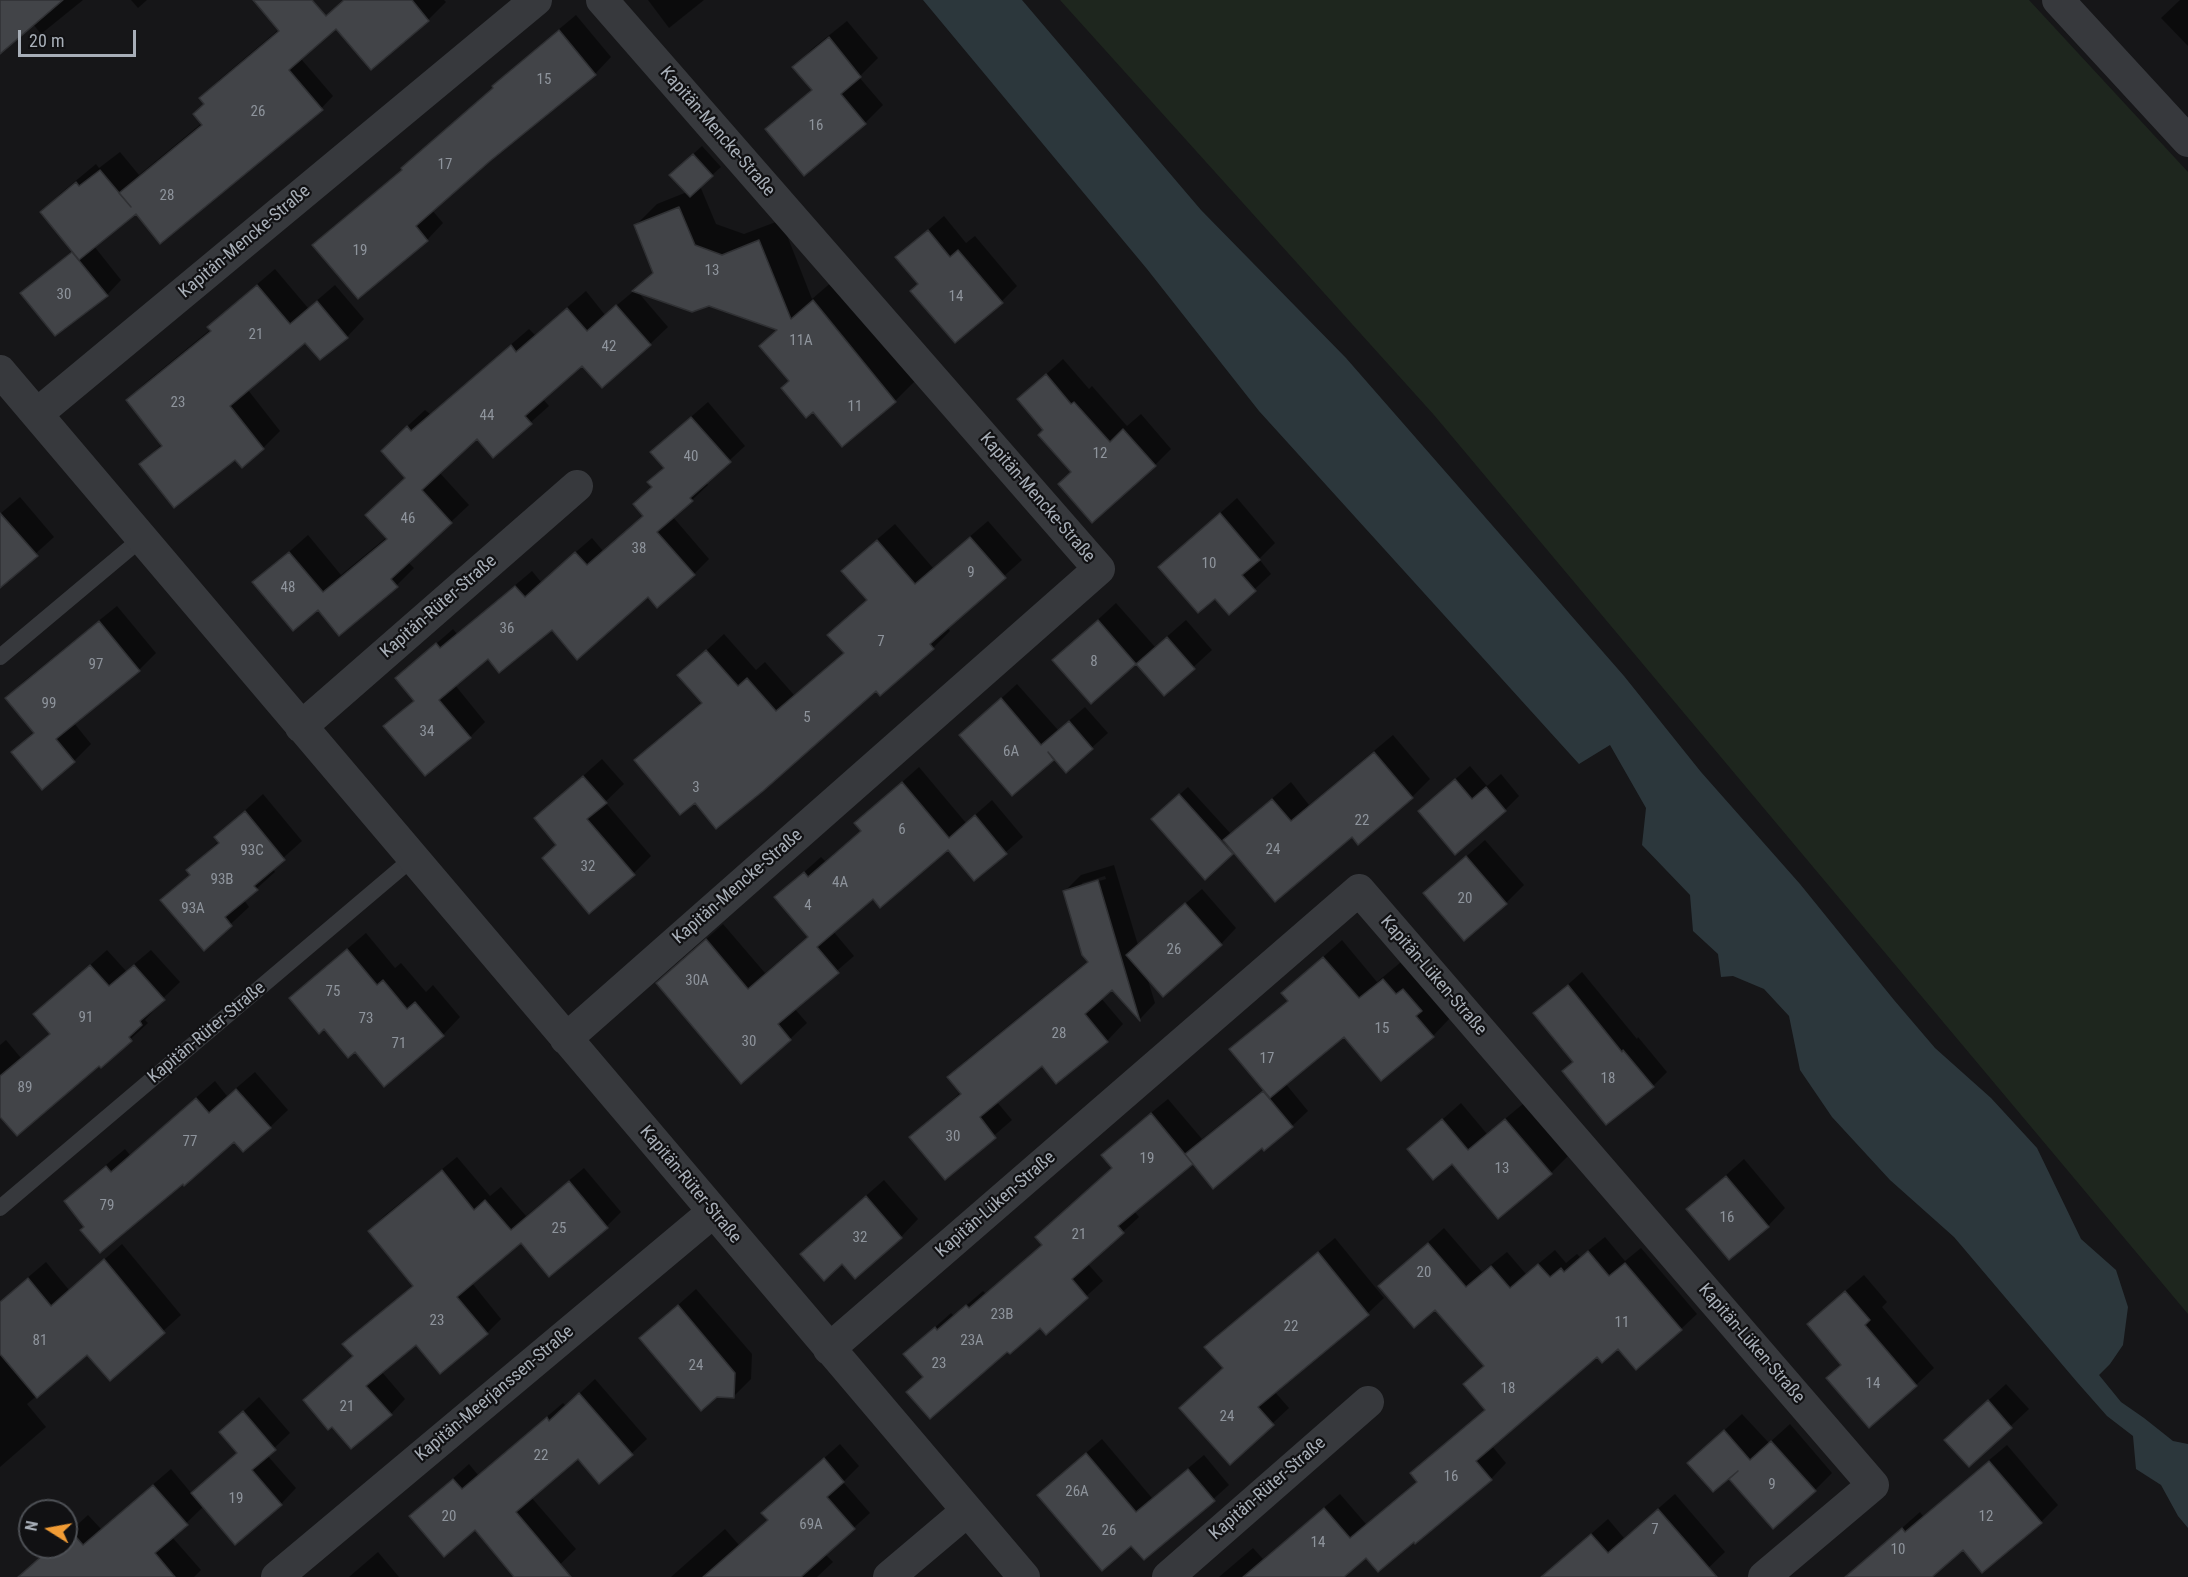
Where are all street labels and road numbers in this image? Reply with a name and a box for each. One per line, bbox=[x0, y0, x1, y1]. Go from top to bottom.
street label: Kapitän-Mencke-Straße bbox=[655, 63, 779, 201]
street label: Kapitän-Mencke-Straße bbox=[175, 181, 315, 303]
street label: Kapitän-Mencke-Straße bbox=[975, 429, 1099, 567]
street label: Kapitän-Rüter-Straße bbox=[377, 551, 501, 663]
street label: Kapitän-Mencke-Straße bbox=[669, 825, 807, 949]
street label: Kapitän-Lüken-Straße bbox=[1375, 912, 1491, 1040]
street label: Kapitän-Rüter-Straße bbox=[144, 978, 270, 1088]
street label: Kapitän-Rüter-Straße bbox=[635, 1122, 745, 1248]
street label: Kapitän-Lüken-Straße bbox=[932, 1147, 1060, 1263]
street label: Kapitän-Lüken-Straße bbox=[1693, 1280, 1809, 1408]
street label: Kapitän-Meerjanssen-Straße bbox=[411, 1321, 579, 1467]
street label: Kapitän-Rüter-Straße bbox=[1206, 1433, 1330, 1545]

